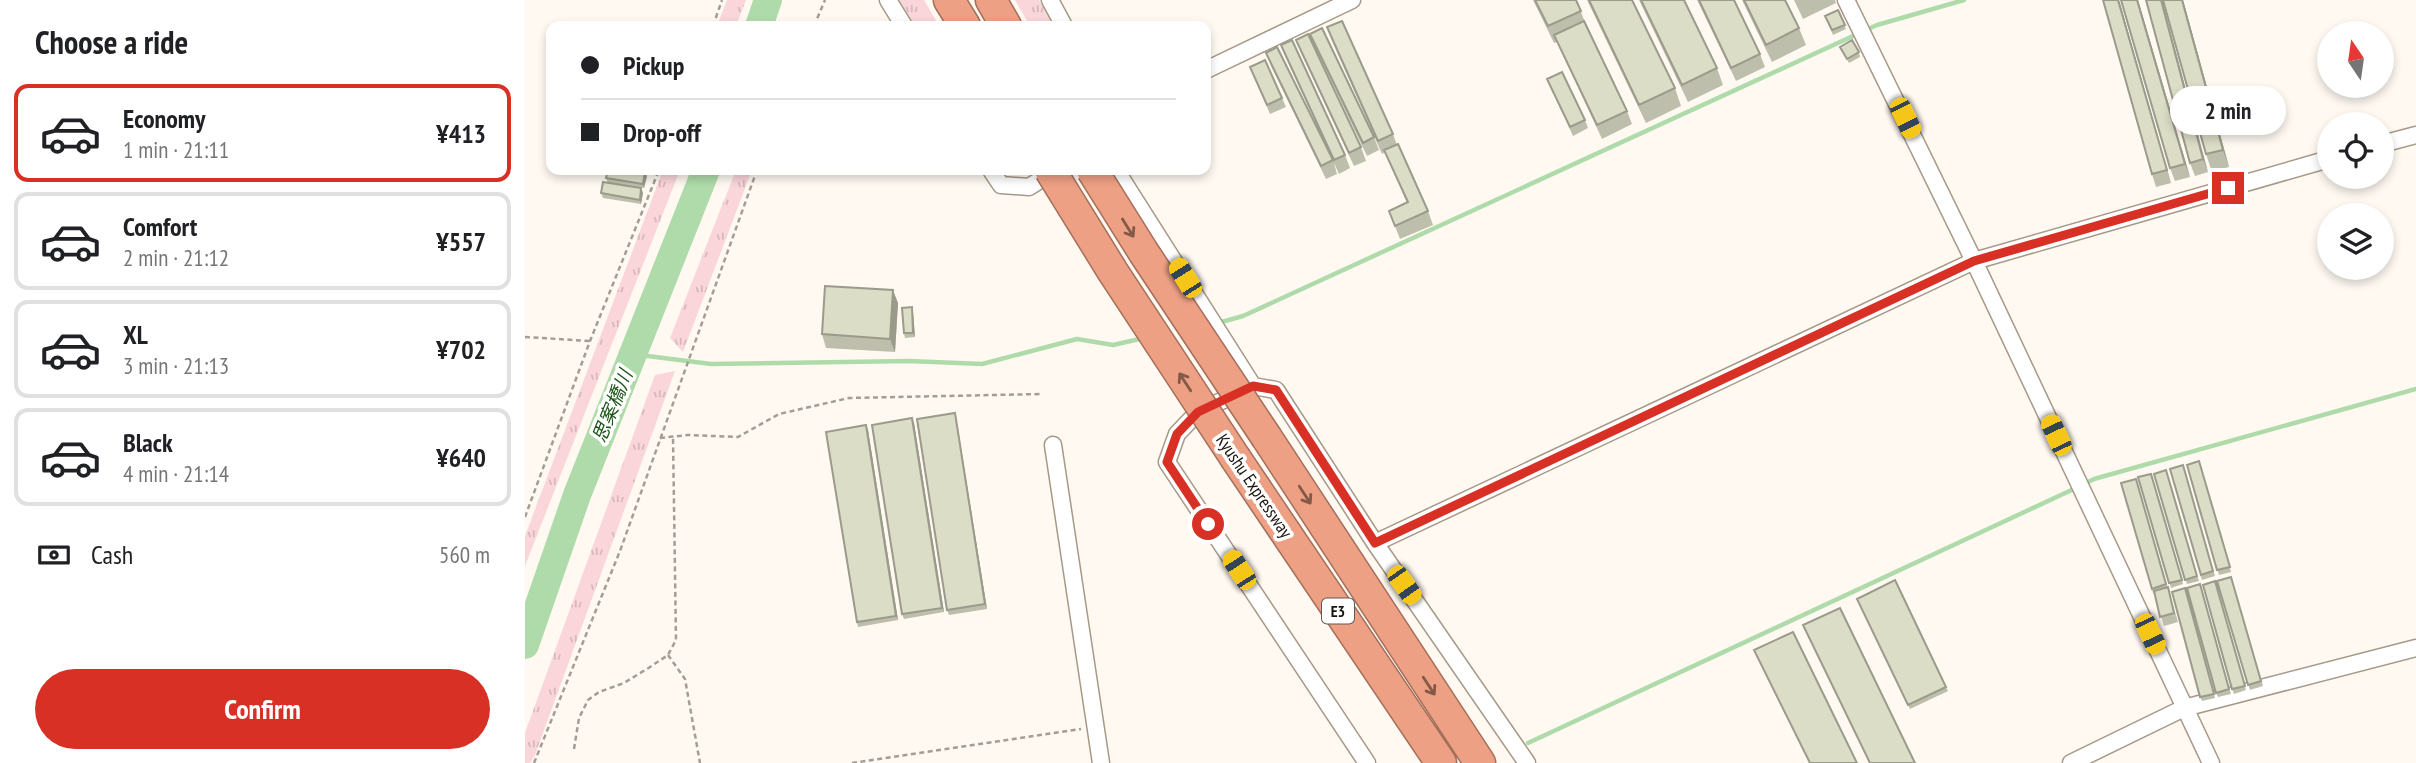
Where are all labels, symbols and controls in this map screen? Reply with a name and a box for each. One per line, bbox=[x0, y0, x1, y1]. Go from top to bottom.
text: Choose a ride bbox=[35, 21, 188, 63]
north arrow bbox=[2317, 21, 2394, 98]
map controls bbox=[2317, 21, 2394, 280]
text: Pickup bbox=[623, 49, 684, 82]
callout: 2 min bbox=[2170, 86, 2286, 136]
car bbox=[1887, 95, 1924, 141]
text: 2 min bbox=[2205, 96, 2251, 125]
icon: car bbox=[39, 102, 102, 165]
text: Economy bbox=[123, 102, 205, 135]
button: locate bbox=[2317, 112, 2394, 189]
text: Drop-off bbox=[623, 116, 701, 149]
text: ¥413 bbox=[436, 117, 486, 150]
text: 1 min · 21:11 bbox=[123, 135, 229, 164]
route end bbox=[2212, 172, 2244, 204]
button: layers bbox=[2317, 203, 2394, 280]
icon: car bbox=[39, 210, 102, 273]
text: Comfort bbox=[123, 210, 197, 243]
one-way arrow bbox=[1121, 217, 1135, 237]
text: ¥557 bbox=[436, 225, 486, 258]
text: 2 min · 21:12 bbox=[123, 243, 229, 272]
car bbox=[1165, 255, 1206, 301]
icon: car bbox=[39, 318, 102, 381]
text: XL bbox=[123, 318, 148, 351]
text: ¥702 bbox=[436, 333, 486, 366]
text: 3 min · 21:13 bbox=[123, 351, 229, 380]
water label: 思案橋川 bbox=[587, 364, 638, 446]
one-way arrow bbox=[1178, 372, 1192, 392]
car bbox=[2038, 412, 2075, 458]
icon: car bbox=[39, 426, 102, 489]
text: Black bbox=[123, 426, 173, 459]
street label: Kyushu Expressway bbox=[1211, 429, 1298, 542]
text: ¥640 bbox=[436, 441, 486, 474]
text: 4 min · 21:14 bbox=[123, 459, 229, 488]
one-way arrow bbox=[1298, 485, 1312, 505]
route start bbox=[1192, 508, 1224, 540]
icon: cash bbox=[35, 536, 73, 574]
text: Cash bbox=[91, 538, 133, 571]
text: 560 m bbox=[439, 540, 490, 569]
car bbox=[1219, 547, 1260, 593]
car bbox=[1384, 562, 1425, 608]
road number: E3 bbox=[1322, 598, 1354, 624]
car bbox=[2132, 611, 2169, 657]
button: Confirm bbox=[35, 669, 490, 749]
one-way arrow bbox=[1423, 675, 1437, 695]

